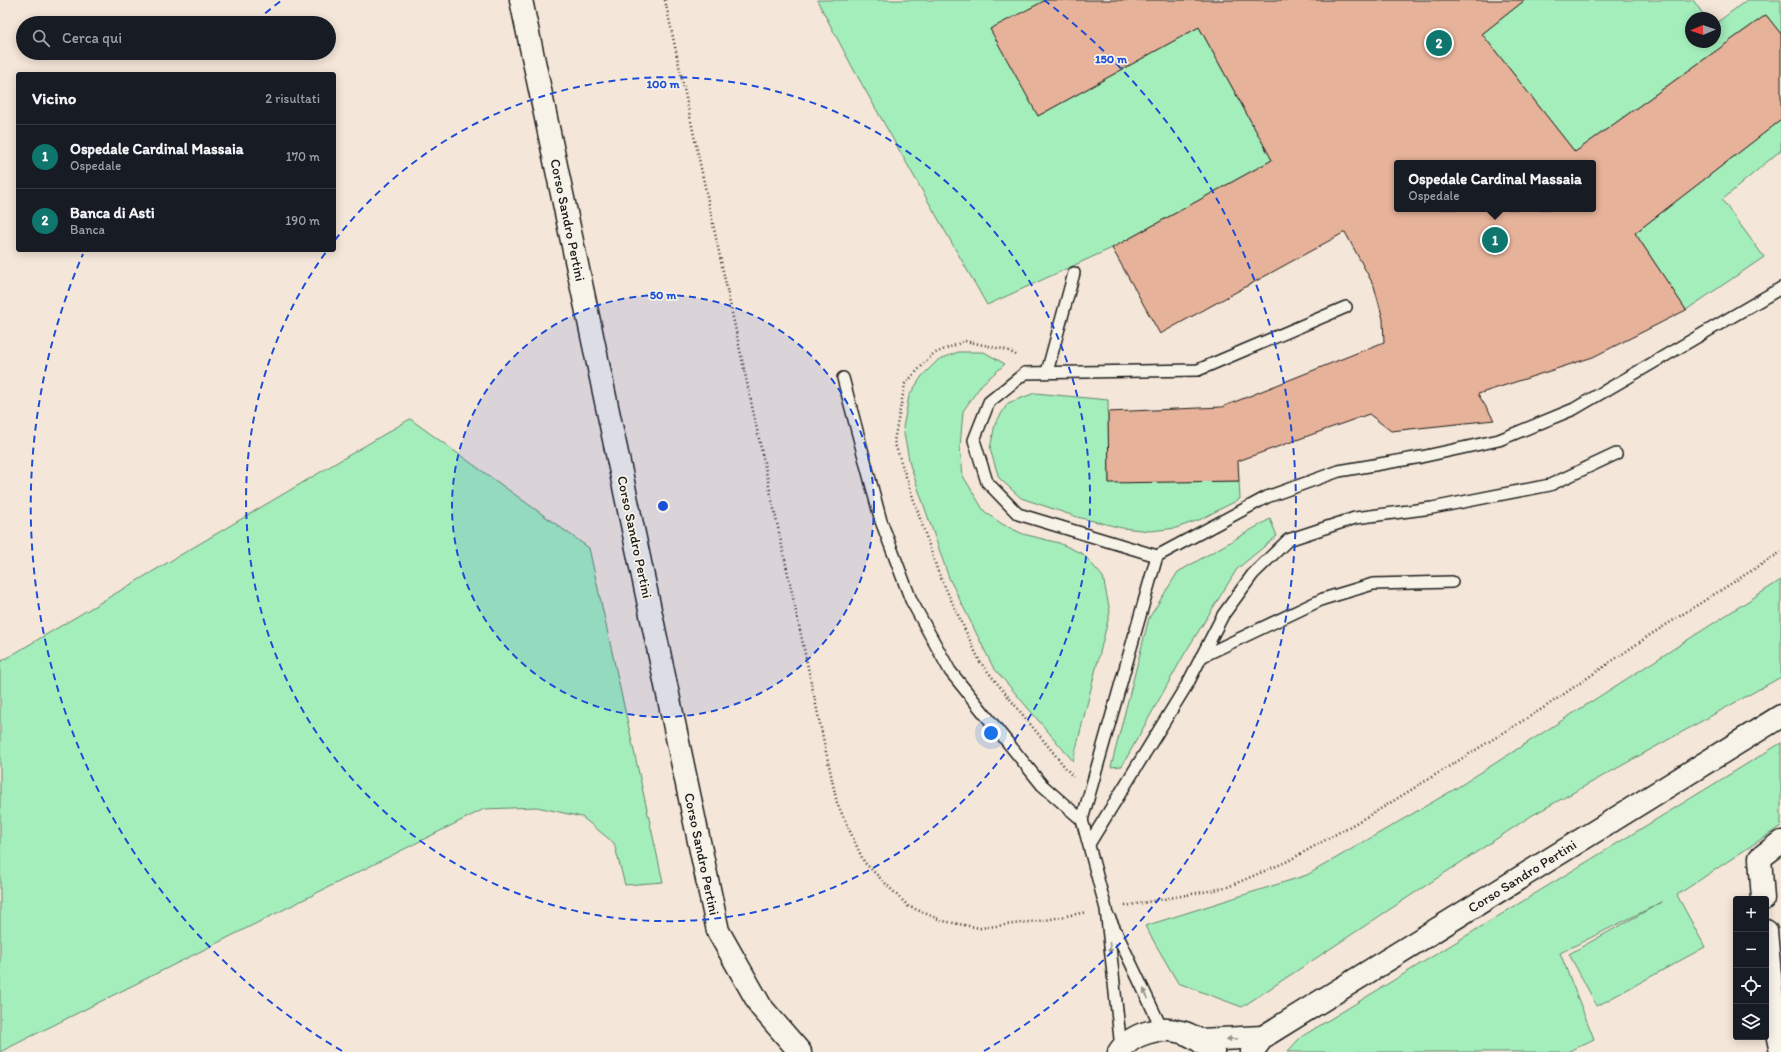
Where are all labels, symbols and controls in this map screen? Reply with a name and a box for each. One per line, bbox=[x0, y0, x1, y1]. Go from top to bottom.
north arrow bbox=[1685, 12, 1721, 48]
search box bbox=[16, 16, 336, 60]
icon: search bbox=[30, 27, 52, 49]
pin: 2 bbox=[1426, 28, 1452, 58]
text: Cerca qui bbox=[62, 29, 122, 47]
text: 150 m bbox=[1095, 52, 1128, 66]
text: 100 m bbox=[646, 77, 680, 91]
text: Vicino bbox=[32, 88, 76, 108]
text: 2 risultati bbox=[265, 91, 320, 106]
text: Ospedale Cardinal Massaia bbox=[70, 140, 244, 158]
text: 1 bbox=[42, 149, 48, 164]
text: 170 m bbox=[286, 149, 320, 164]
street label: Corso Sandro Pertini bbox=[546, 157, 589, 283]
text: Ospedale bbox=[70, 158, 121, 173]
popup bbox=[1394, 160, 1596, 212]
text: Ospedale Cardinal Massaia bbox=[1408, 170, 1582, 188]
text: Ospedale bbox=[1408, 188, 1459, 203]
text: Banca di Asti bbox=[70, 204, 155, 222]
text: 2 bbox=[42, 213, 48, 228]
text: 190 m bbox=[285, 213, 320, 228]
text: Banca bbox=[70, 222, 105, 237]
pin: 1 bbox=[1482, 225, 1508, 255]
text: 50 m bbox=[650, 288, 677, 302]
street label: Corso Sandro Pertini bbox=[613, 474, 656, 600]
centre of rings bbox=[656, 499, 670, 513]
your location bbox=[981, 723, 1001, 743]
street label: Corso Sandro Pertini bbox=[680, 791, 723, 917]
street label: Corso Sandro Pertini bbox=[1465, 836, 1580, 917]
map controls bbox=[1733, 896, 1769, 1040]
button: + bbox=[1733, 896, 1769, 932]
button: − bbox=[1733, 932, 1769, 968]
one-way arrow bbox=[1107, 942, 1113, 954]
button: locate bbox=[1733, 968, 1769, 1004]
one-way arrow bbox=[1143, 988, 1149, 1000]
button: layers bbox=[1733, 1004, 1769, 1040]
one-way arrow bbox=[1226, 1035, 1238, 1042]

